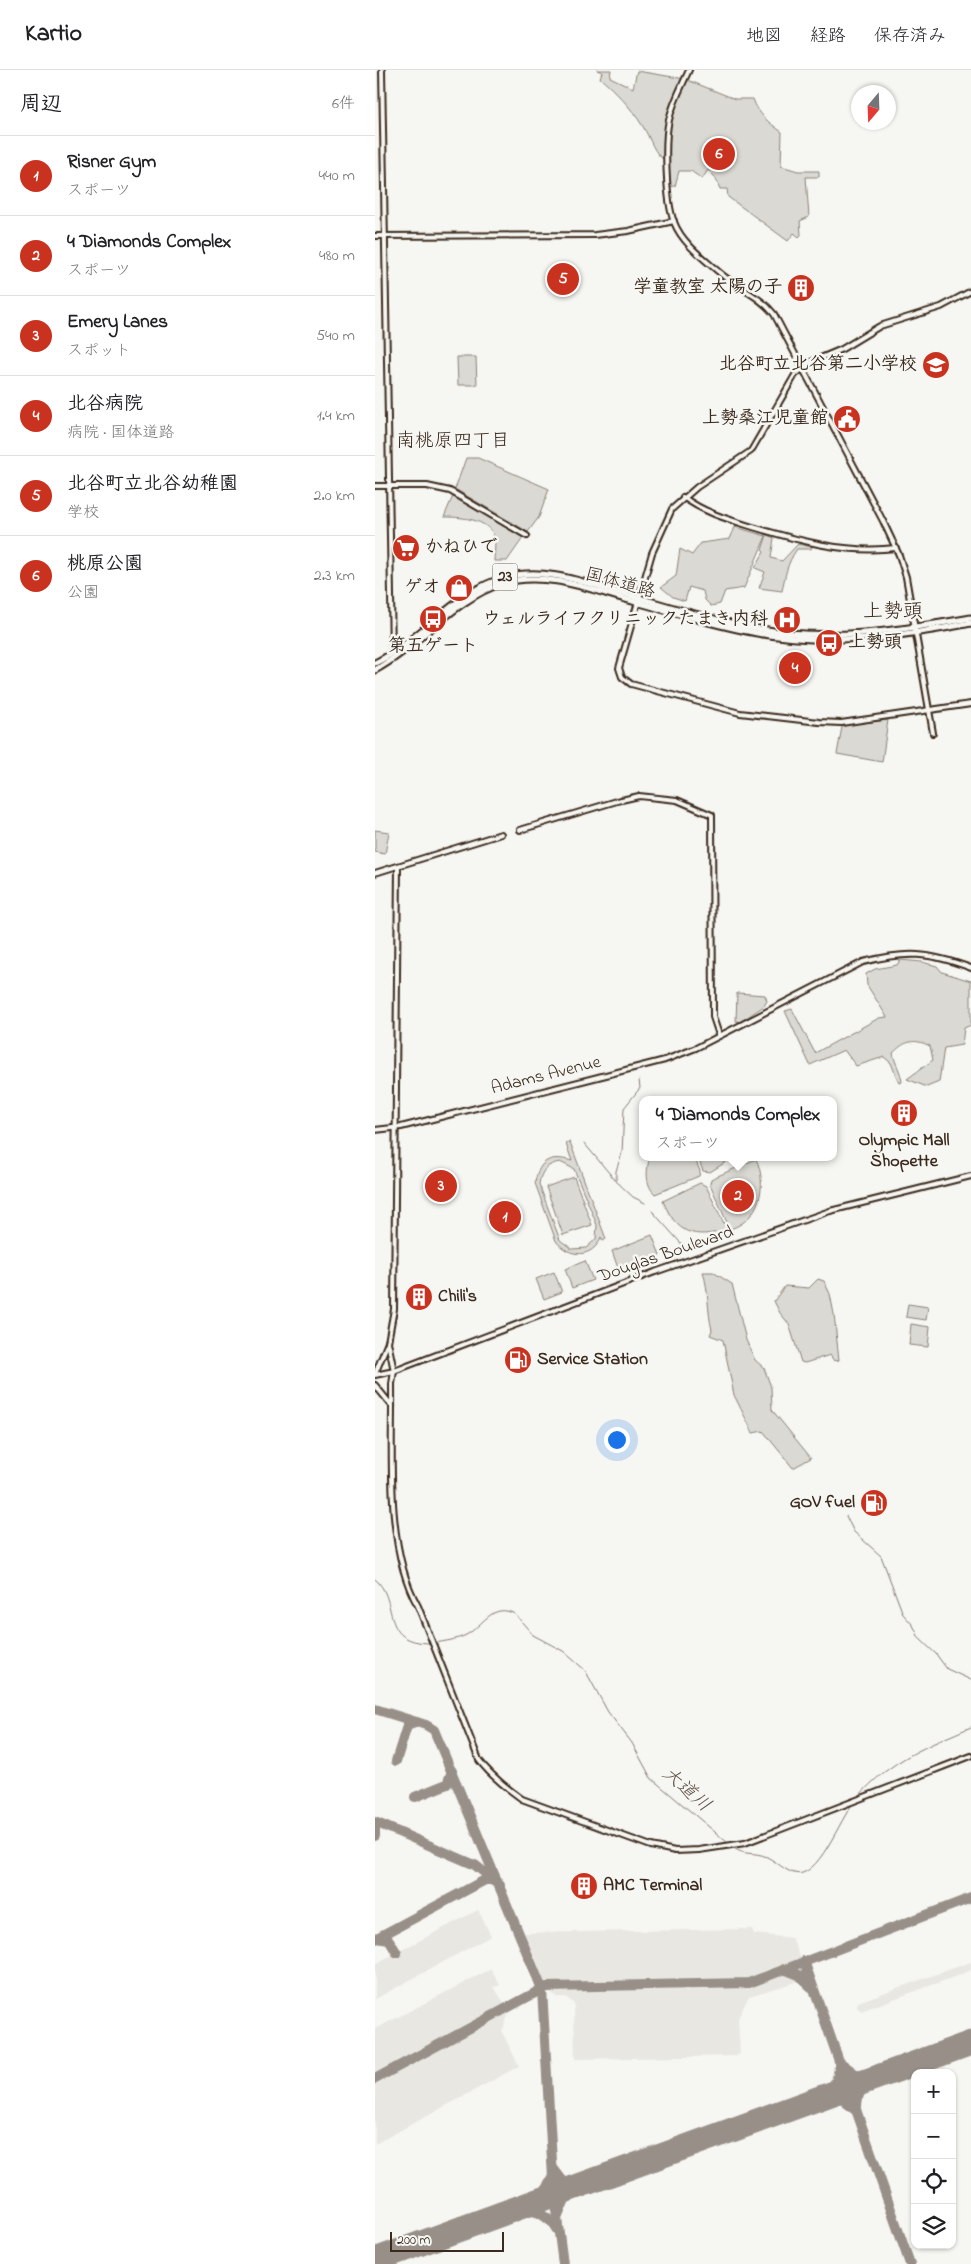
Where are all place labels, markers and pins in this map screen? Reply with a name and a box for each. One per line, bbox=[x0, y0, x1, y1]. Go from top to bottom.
pin: 6 bbox=[703, 135, 735, 173]
pin: 5 bbox=[547, 260, 579, 298]
building icon: 学童教室 太陽の子 bbox=[786, 273, 816, 303]
place label: 学童教室 太陽の子 bbox=[634, 275, 782, 301]
school or university icon: 北谷町立北谷第二小学校 bbox=[921, 350, 951, 380]
place label: 北谷町立北谷第二小学校 bbox=[719, 352, 917, 378]
public building icon: 上勢桑江児童館 bbox=[832, 404, 862, 434]
place label: 上勢桑江児童館 bbox=[702, 406, 828, 432]
supermarket icon: かねひで bbox=[391, 533, 421, 563]
place label: かねひで bbox=[425, 535, 497, 561]
shop icon: ゲオ bbox=[444, 573, 474, 603]
place label: ゲオ bbox=[404, 575, 440, 601]
bus stop icon: 第五ゲート bbox=[418, 604, 448, 634]
hospital icon: ウェルライフクリニックたまき内科 bbox=[772, 605, 802, 635]
place label: ウェルライフクリニックたまき内科 bbox=[482, 607, 768, 633]
bus stop icon: 上勢頭 bbox=[814, 628, 844, 658]
place label: 上勢頭 bbox=[848, 630, 902, 656]
place label: 第五ゲート bbox=[388, 634, 478, 660]
pin: 4 bbox=[779, 649, 811, 687]
building icon: Olympic Mall Shopette bbox=[889, 1098, 919, 1128]
place label: Olympic Mall Shopette bbox=[858, 1128, 950, 1175]
pin: 3 bbox=[425, 1167, 457, 1205]
pin: 2 bbox=[722, 1177, 754, 1215]
pin: 1 bbox=[489, 1198, 521, 1236]
building icon: Chili's bbox=[404, 1282, 434, 1312]
place label: Chili's bbox=[438, 1284, 477, 1310]
fuel station icon: Service Station bbox=[503, 1345, 533, 1375]
place label: Service Station bbox=[537, 1347, 648, 1373]
fuel station icon: GOV fuel bbox=[859, 1488, 889, 1518]
place label: GOV fuel bbox=[790, 1490, 855, 1516]
building icon: AMC Terminal bbox=[569, 1871, 599, 1901]
place label: AMC Terminal bbox=[603, 1873, 702, 1899]

